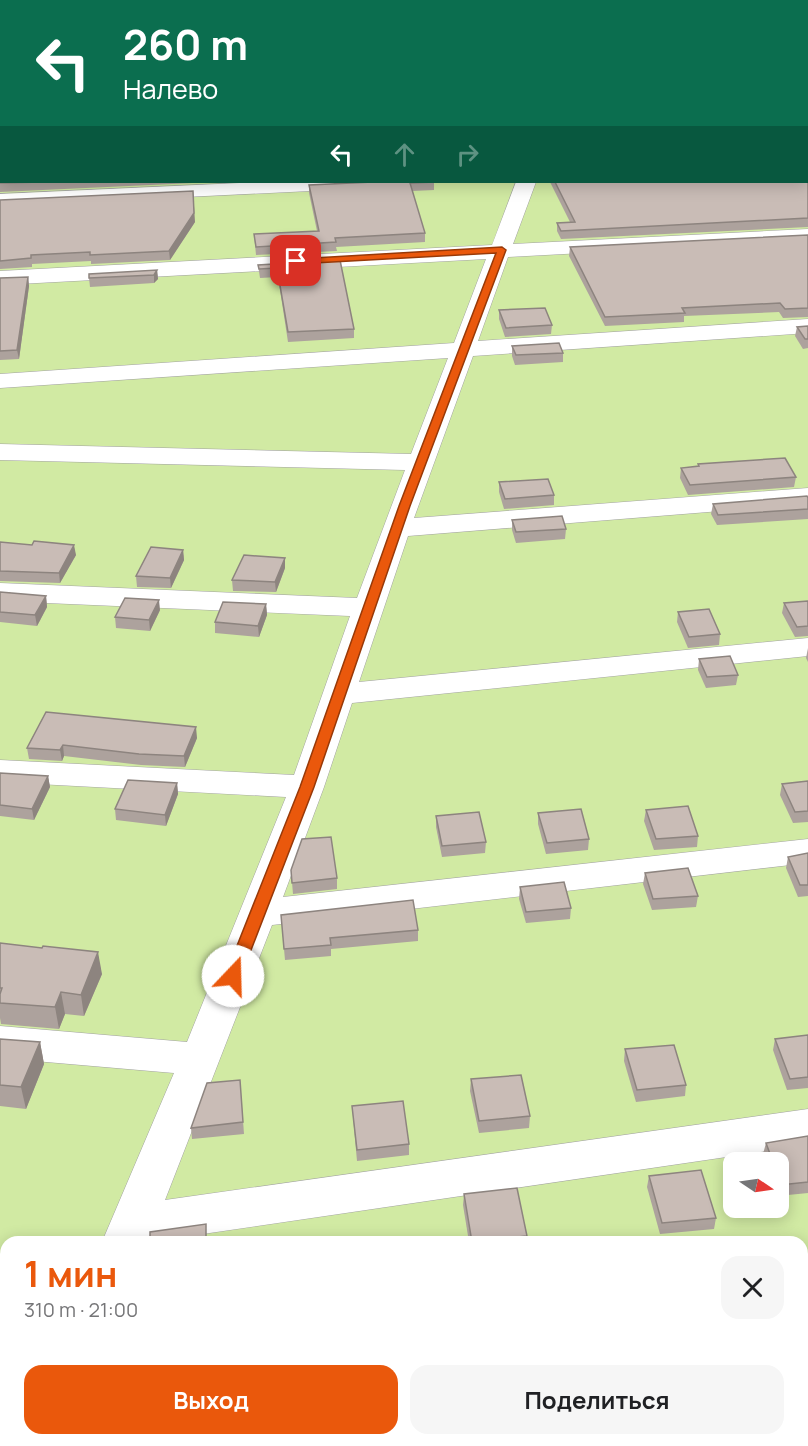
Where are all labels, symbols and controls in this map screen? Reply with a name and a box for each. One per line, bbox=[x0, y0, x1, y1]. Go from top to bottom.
text: 260 m bbox=[123, 15, 248, 73]
icon: left bbox=[24, 24, 102, 102]
text: Налево bbox=[123, 70, 218, 107]
icon: left bbox=[325, 138, 358, 171]
icon: ahead bbox=[388, 138, 421, 171]
icon: right bbox=[451, 138, 484, 171]
pin bbox=[270, 235, 321, 286]
icon: arrive bbox=[279, 244, 312, 277]
position arrow bbox=[201, 944, 265, 1008]
north arrow bbox=[723, 1152, 789, 1218]
map controls bbox=[723, 1152, 789, 1218]
text: 1 мин bbox=[24, 1249, 117, 1298]
button: close bbox=[721, 1256, 784, 1319]
text: 310 m · 21:00 bbox=[24, 1296, 138, 1323]
button: Выход bbox=[24, 1365, 398, 1434]
button: Поделиться bbox=[410, 1365, 784, 1434]

